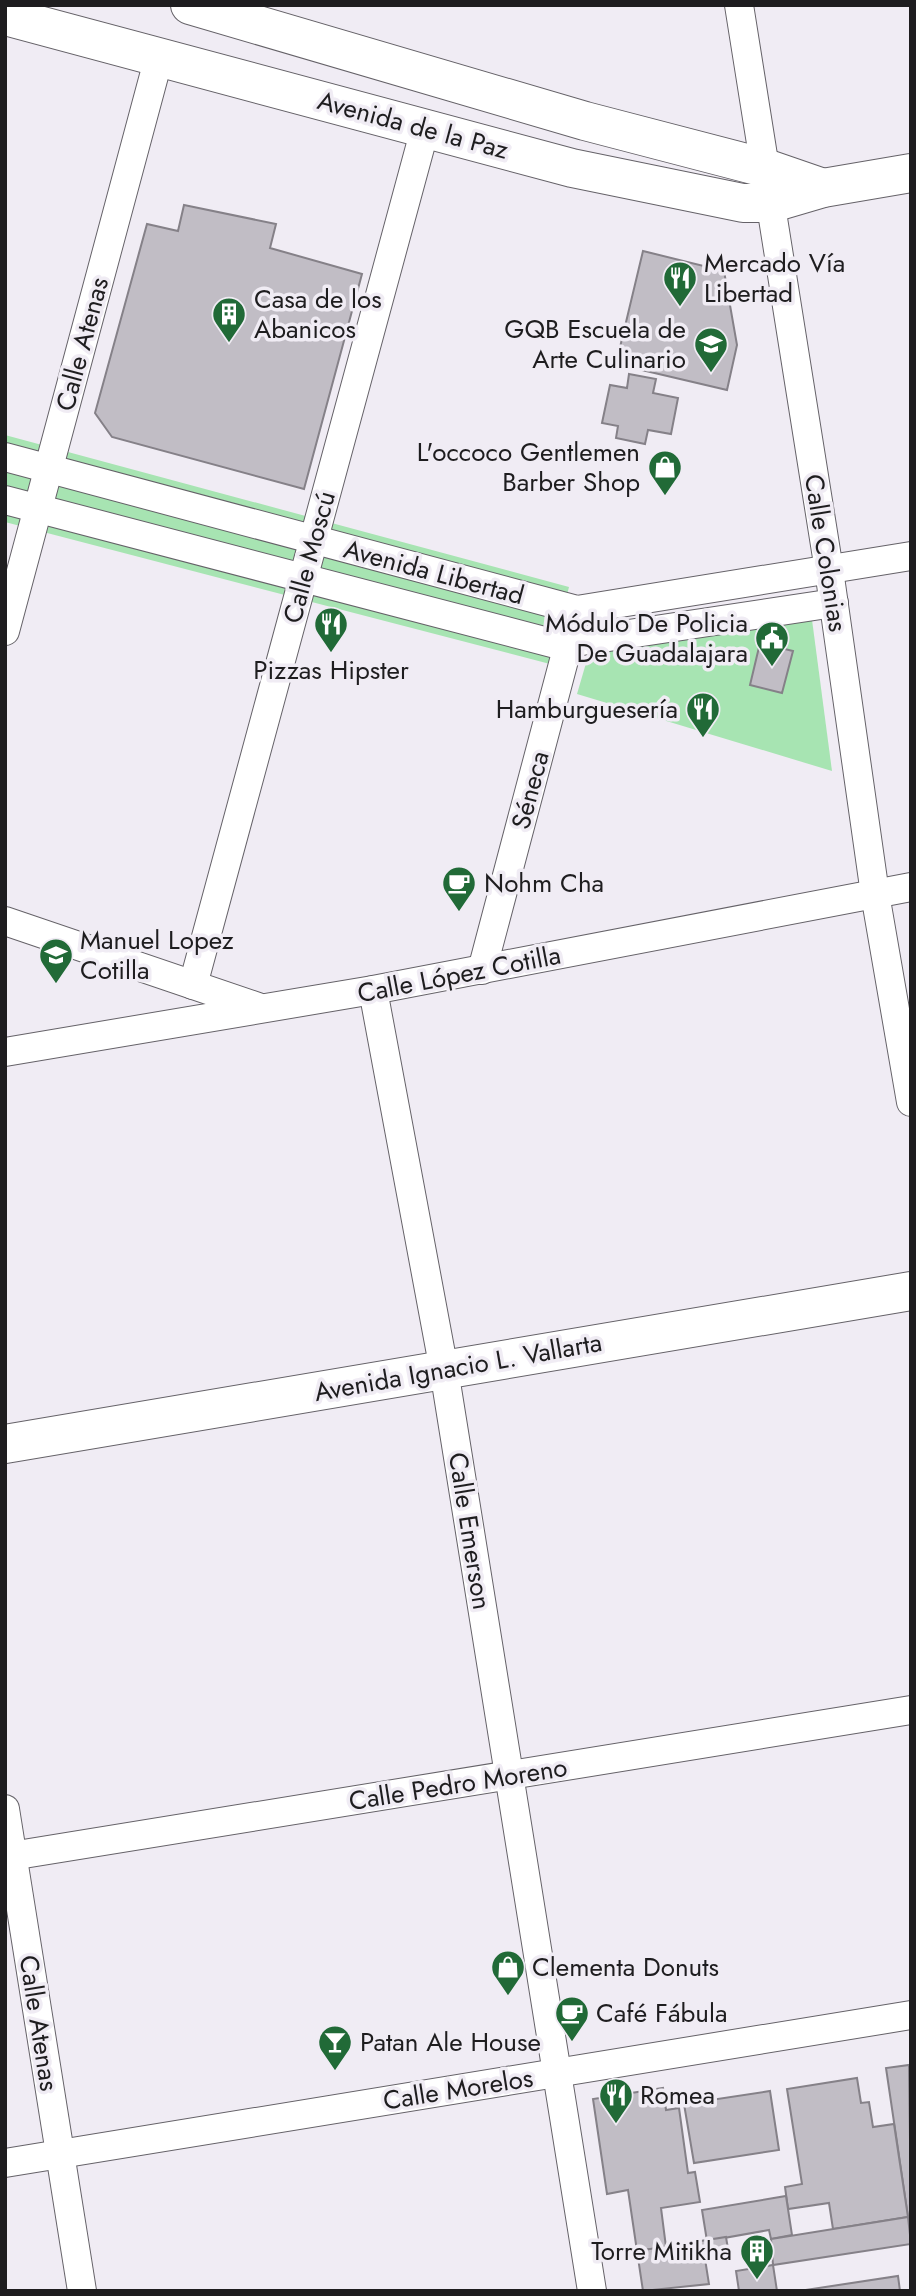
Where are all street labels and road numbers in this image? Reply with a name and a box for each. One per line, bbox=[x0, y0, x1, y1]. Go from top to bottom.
street label: Avenida de la Paz bbox=[313, 81, 513, 169]
street label: Calle Atenas bbox=[46, 273, 118, 415]
street label: Calle Colonias bbox=[795, 471, 857, 635]
street label: Calle Moscú bbox=[273, 487, 345, 627]
street label: Avenida Libertad bbox=[340, 530, 528, 614]
street label: Séneca bbox=[501, 747, 559, 833]
street label: Calle López Cotilla bbox=[354, 936, 564, 1012]
street label: Avenida Ignacio L. Vallarta bbox=[311, 1323, 605, 1411]
street label: Calle Emerson bbox=[439, 1450, 501, 1612]
street label: Calle Pedro Moreno bbox=[346, 1748, 570, 1820]
street label: Calle Atenas bbox=[10, 1952, 68, 2094]
street label: Calle Morelos bbox=[380, 2058, 536, 2120]

